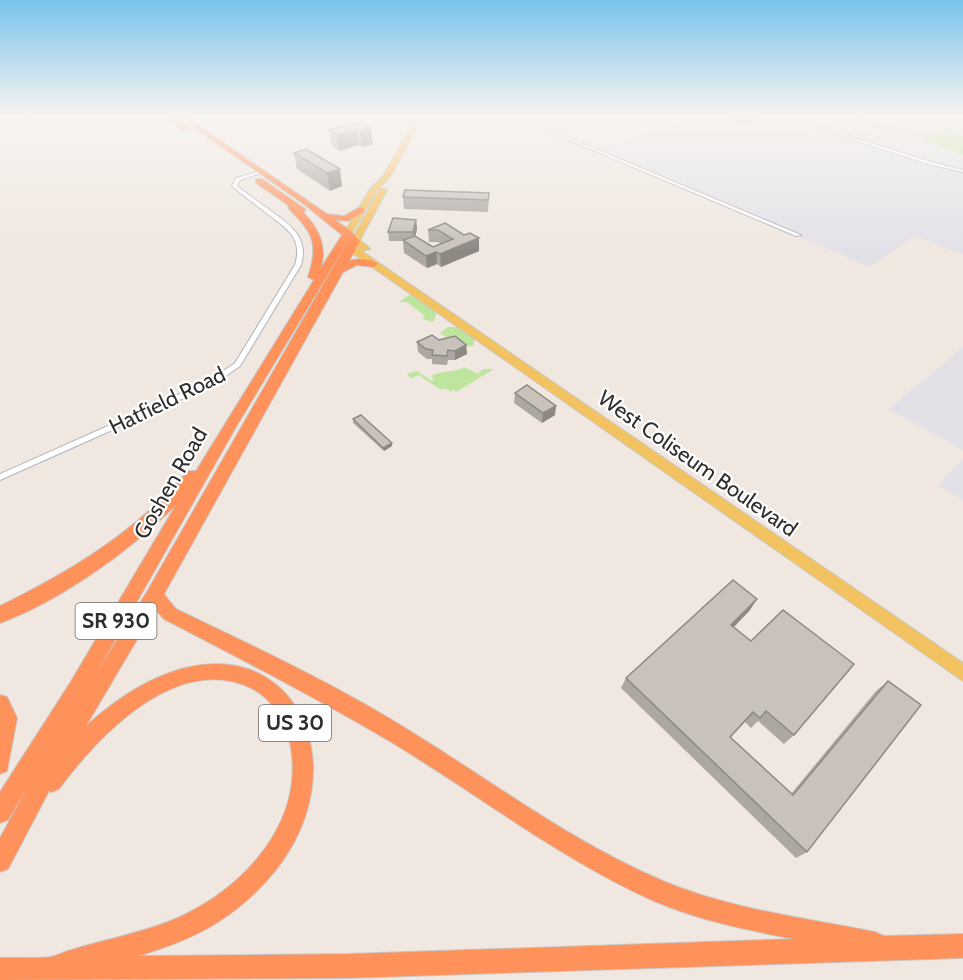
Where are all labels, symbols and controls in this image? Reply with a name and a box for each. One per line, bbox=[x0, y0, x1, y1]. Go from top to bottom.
street label: Hatfield Road bbox=[105, 361, 230, 440]
street label: West Coliseum Boulevard bbox=[593, 384, 803, 542]
street label: Goshen Road bbox=[128, 423, 213, 544]
road number: SR 930 bbox=[76, 603, 156, 639]
road number: US 30 bbox=[259, 705, 331, 741]

